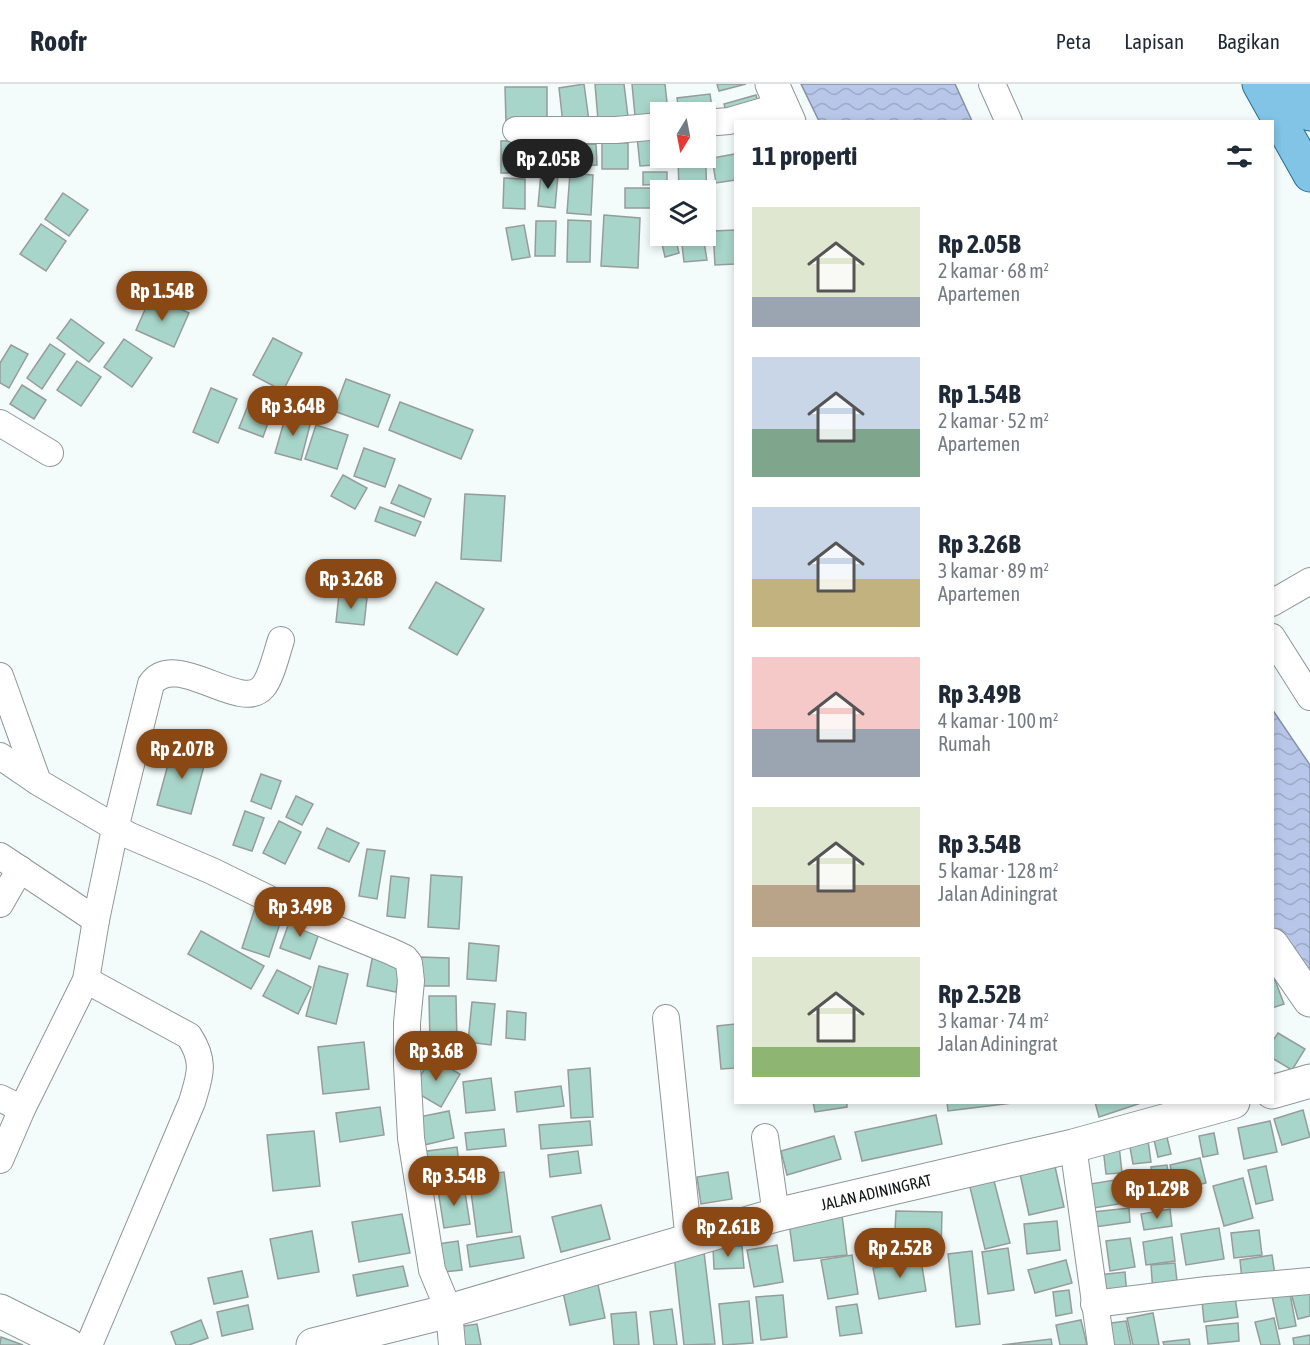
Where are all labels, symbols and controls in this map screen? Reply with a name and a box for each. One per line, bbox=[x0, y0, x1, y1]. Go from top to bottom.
text: Roofr bbox=[30, 25, 86, 57]
text: Peta bbox=[1056, 29, 1091, 53]
text: Lapisan bbox=[1124, 29, 1184, 53]
text: Bagikan bbox=[1217, 29, 1280, 53]
north arrow bbox=[650, 102, 716, 168]
map controls bbox=[650, 102, 716, 246]
pin: Rp 2.05B bbox=[486, 139, 610, 190]
icon: filters bbox=[1223, 140, 1256, 173]
text: 11 properti bbox=[752, 141, 857, 171]
text: Rp 2.05B bbox=[516, 147, 580, 170]
button: layers bbox=[650, 180, 716, 246]
text: Rp 2.05B bbox=[938, 229, 1021, 259]
icon: home bbox=[800, 231, 872, 303]
text: 2 kamar · 68 m² bbox=[938, 259, 1049, 282]
pin: Rp 1.54B bbox=[100, 271, 224, 322]
text: Rp 1.54B bbox=[130, 279, 194, 302]
text: Apartemen bbox=[938, 282, 1020, 305]
text: Rp 1.54B bbox=[938, 379, 1021, 409]
icon: home bbox=[800, 381, 872, 453]
pin: Rp 3.64B bbox=[231, 386, 355, 437]
text: Rp 3.64B bbox=[261, 394, 325, 417]
text: 2 kamar · 52 m² bbox=[938, 409, 1049, 432]
text: Apartemen bbox=[938, 432, 1020, 455]
text: Rp 3.26B bbox=[938, 529, 1021, 559]
icon: home bbox=[800, 531, 872, 603]
pin: Rp 3.26B bbox=[289, 559, 413, 610]
text: 3 kamar · 89 m² bbox=[938, 559, 1049, 582]
text: Rp 3.26B bbox=[319, 567, 383, 590]
text: Apartemen bbox=[938, 582, 1020, 605]
text: Rp 3.49B bbox=[938, 679, 1021, 709]
icon: home bbox=[800, 681, 872, 753]
text: 4 kamar · 100 m² bbox=[938, 709, 1059, 732]
pin: Rp 2.07B bbox=[120, 729, 244, 780]
text: Rumah bbox=[938, 732, 991, 755]
text: Rp 2.07B bbox=[150, 737, 214, 760]
text: Rp 3.54B bbox=[938, 829, 1021, 859]
icon: home bbox=[800, 831, 872, 903]
text: 5 kamar · 128 m² bbox=[938, 859, 1059, 882]
text: Jalan Adiningrat bbox=[938, 882, 1058, 905]
pin: Rp 3.49B bbox=[238, 887, 362, 938]
text: Rp 3.49B bbox=[268, 895, 332, 918]
text: Rp 2.52B bbox=[938, 979, 1021, 1009]
icon: home bbox=[800, 981, 872, 1053]
text: 3 kamar · 74 m² bbox=[938, 1009, 1049, 1032]
pin: Rp 3.6B bbox=[381, 1031, 491, 1082]
text: Jalan Adiningrat bbox=[938, 1032, 1058, 1055]
text: Rp 3.6B bbox=[409, 1039, 463, 1062]
pin: Rp 3.54B bbox=[392, 1156, 516, 1207]
text: Rp 3.54B bbox=[422, 1164, 486, 1187]
pin: Rp 1.29B bbox=[1095, 1169, 1219, 1220]
street label: JALAN ADININGRAT bbox=[819, 1171, 933, 1213]
text: Rp 1.29B bbox=[1125, 1177, 1189, 1200]
pin: Rp 2.61B bbox=[666, 1207, 790, 1258]
text: Rp 2.61B bbox=[696, 1215, 760, 1238]
pin: Rp 2.52B bbox=[838, 1228, 962, 1279]
text: Rp 2.52B bbox=[868, 1236, 932, 1259]

